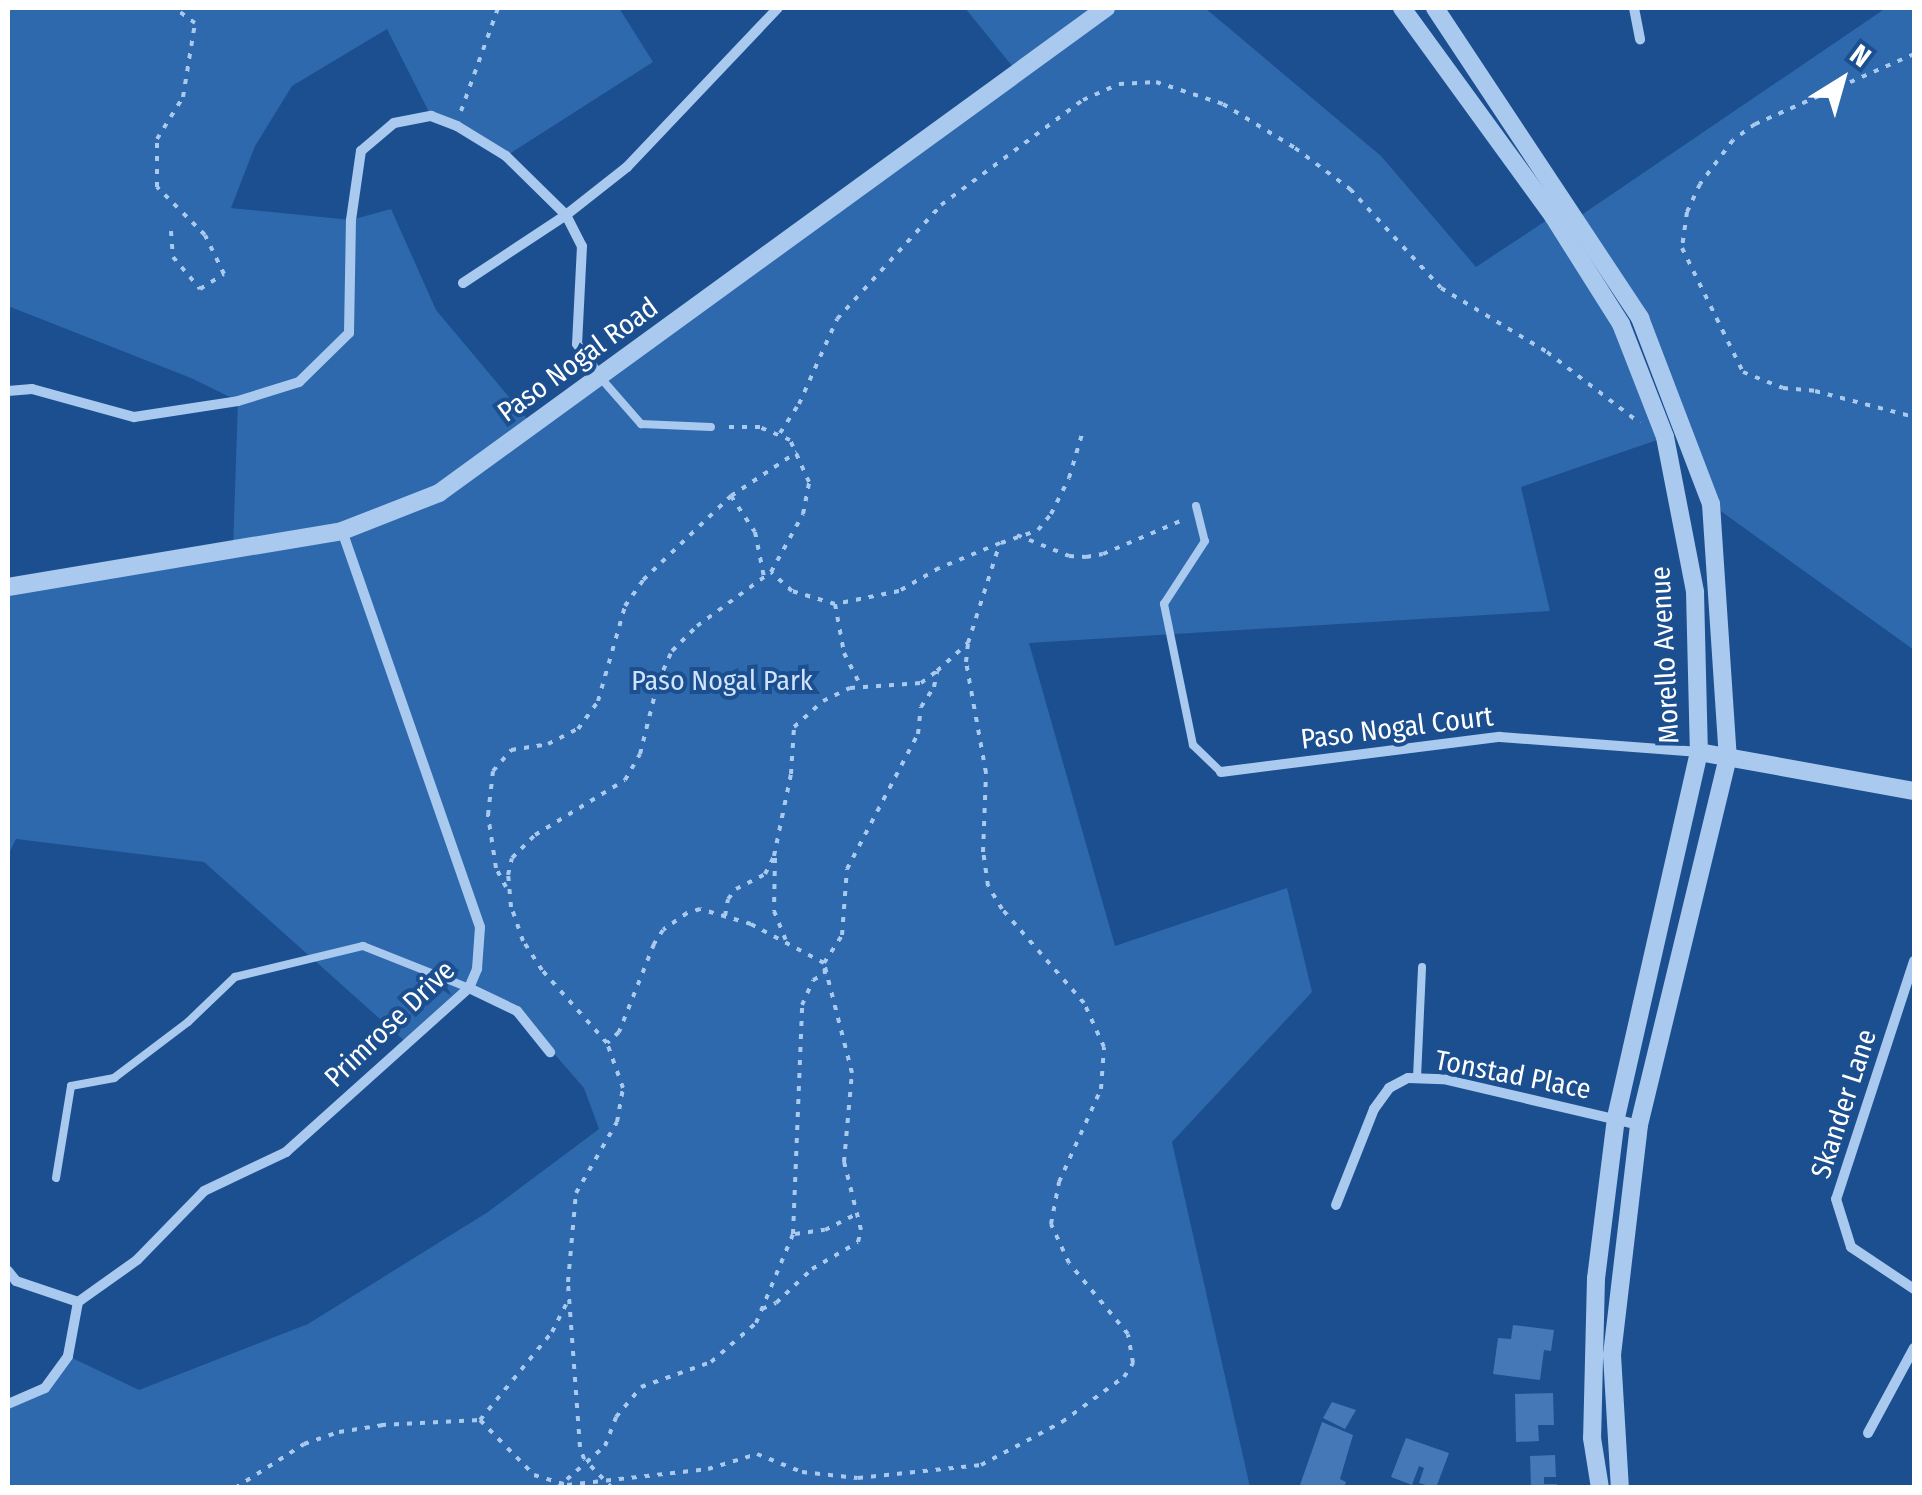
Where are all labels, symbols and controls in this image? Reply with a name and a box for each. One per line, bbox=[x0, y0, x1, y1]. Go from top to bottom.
north arrow bbox=[1792, 30, 1892, 130]
text: N bbox=[1844, 37, 1877, 74]
street label: Paso Nogal Road bbox=[491, 291, 665, 429]
street label: Morello Avenue bbox=[1644, 565, 1686, 745]
park label: Paso Nogal Park bbox=[631, 664, 813, 698]
street label: Paso Nogal Court bbox=[1299, 700, 1495, 756]
street label: Primrose Drive bbox=[318, 954, 462, 1094]
street label: Skander Lane bbox=[1804, 1025, 1884, 1183]
street label: Tonstad Place bbox=[1432, 1043, 1594, 1107]

